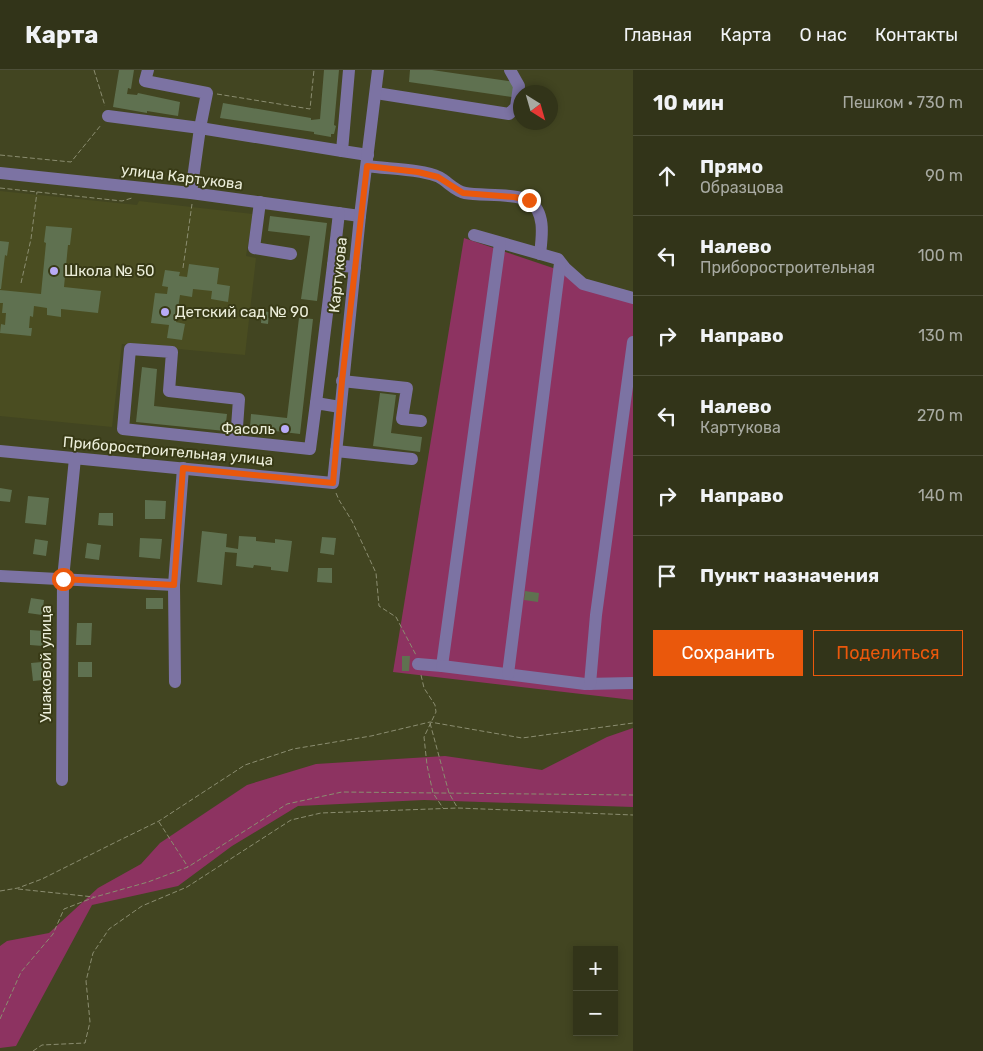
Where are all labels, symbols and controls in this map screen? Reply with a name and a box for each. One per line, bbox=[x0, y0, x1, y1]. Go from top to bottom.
text: Карта bbox=[25, 21, 98, 49]
text: Главная bbox=[624, 24, 692, 46]
text: Карта bbox=[720, 24, 772, 46]
text: О нас bbox=[800, 24, 847, 46]
text: Контакты bbox=[875, 24, 958, 46]
north arrow bbox=[513, 85, 558, 130]
text: 10 мин bbox=[653, 90, 724, 115]
text: Пешком · 730 m bbox=[842, 93, 963, 112]
text: Прямо bbox=[700, 155, 763, 178]
street label: улица Картукова bbox=[120, 161, 244, 193]
icon: ahead bbox=[653, 162, 681, 190]
text: 90 m bbox=[925, 166, 963, 185]
text: Образцова bbox=[700, 178, 784, 197]
route end bbox=[518, 189, 541, 212]
text: Налево bbox=[700, 235, 772, 258]
street label: Картукова bbox=[325, 236, 351, 314]
icon: left bbox=[653, 242, 681, 270]
text: 100 m bbox=[918, 246, 963, 265]
text: Приборостроительная bbox=[700, 258, 875, 277]
place label: Школа № 50 bbox=[64, 262, 155, 280]
marker: Школа № 50 bbox=[48, 265, 60, 277]
place label: Детский сад № 90 bbox=[175, 303, 309, 321]
marker: Детский сад № 90 bbox=[159, 306, 171, 318]
icon: right bbox=[653, 322, 681, 350]
text: Направо bbox=[700, 324, 784, 347]
text: 130 m bbox=[918, 326, 963, 345]
text: Налево bbox=[700, 395, 772, 418]
icon: left bbox=[653, 402, 681, 430]
text: 270 m bbox=[917, 406, 963, 425]
text: Картукова bbox=[700, 418, 781, 437]
place label: Фасоль bbox=[221, 420, 275, 438]
marker: Фасоль bbox=[279, 423, 291, 435]
street label: Приборостроительная улица bbox=[62, 433, 274, 469]
icon: right bbox=[653, 482, 681, 510]
text: Направо bbox=[700, 484, 784, 507]
text: 140 m bbox=[918, 486, 963, 505]
icon: arrive bbox=[653, 562, 681, 590]
text: Пункт назначения bbox=[700, 564, 879, 587]
route start bbox=[52, 568, 75, 591]
street label: Ушаковой улица bbox=[37, 605, 55, 723]
button: Сохранить bbox=[653, 630, 803, 676]
button: Поделиться bbox=[813, 630, 963, 676]
map controls bbox=[573, 946, 618, 1036]
button: + bbox=[573, 946, 618, 991]
button: − bbox=[573, 991, 618, 1036]

